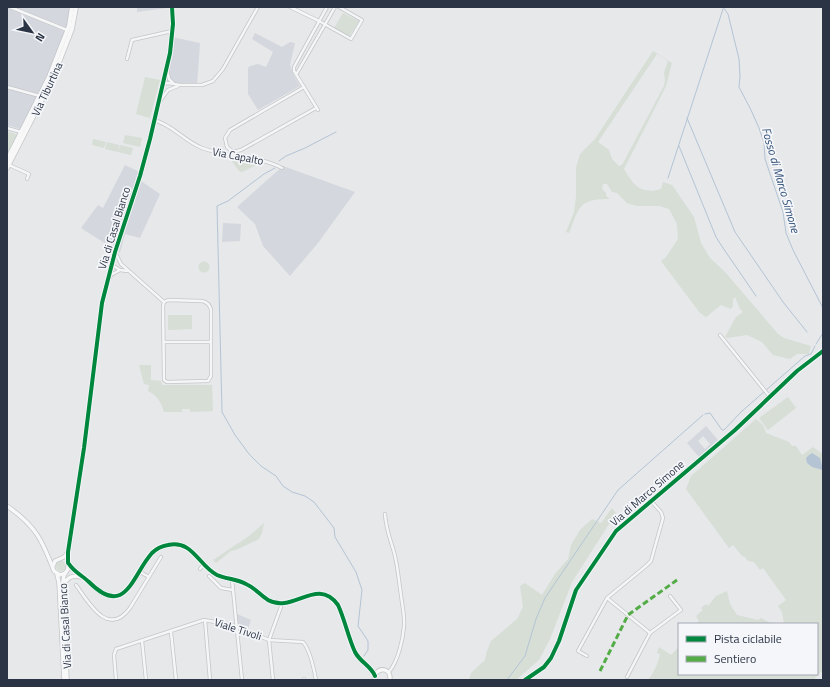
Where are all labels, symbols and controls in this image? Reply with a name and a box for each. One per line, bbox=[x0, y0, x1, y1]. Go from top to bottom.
north arrow bbox=[12, 12, 52, 52]
text: N bbox=[32, 30, 49, 45]
street label: Via Tiburtina bbox=[27, 59, 67, 119]
water label: Fosso di Marco Simone bbox=[757, 125, 806, 236]
street label: Via Capalto bbox=[211, 143, 265, 169]
street label: Via di Casal Bianco bbox=[94, 185, 134, 271]
street label: Via di Marco Simone bbox=[606, 456, 688, 530]
street label: Via di Casal Bianco bbox=[55, 583, 75, 669]
street label: Viale Tivoli bbox=[212, 614, 264, 644]
legend bbox=[678, 623, 818, 675]
text: Pista ciclabile bbox=[714, 629, 782, 648]
text: Sentiero bbox=[714, 649, 756, 668]

